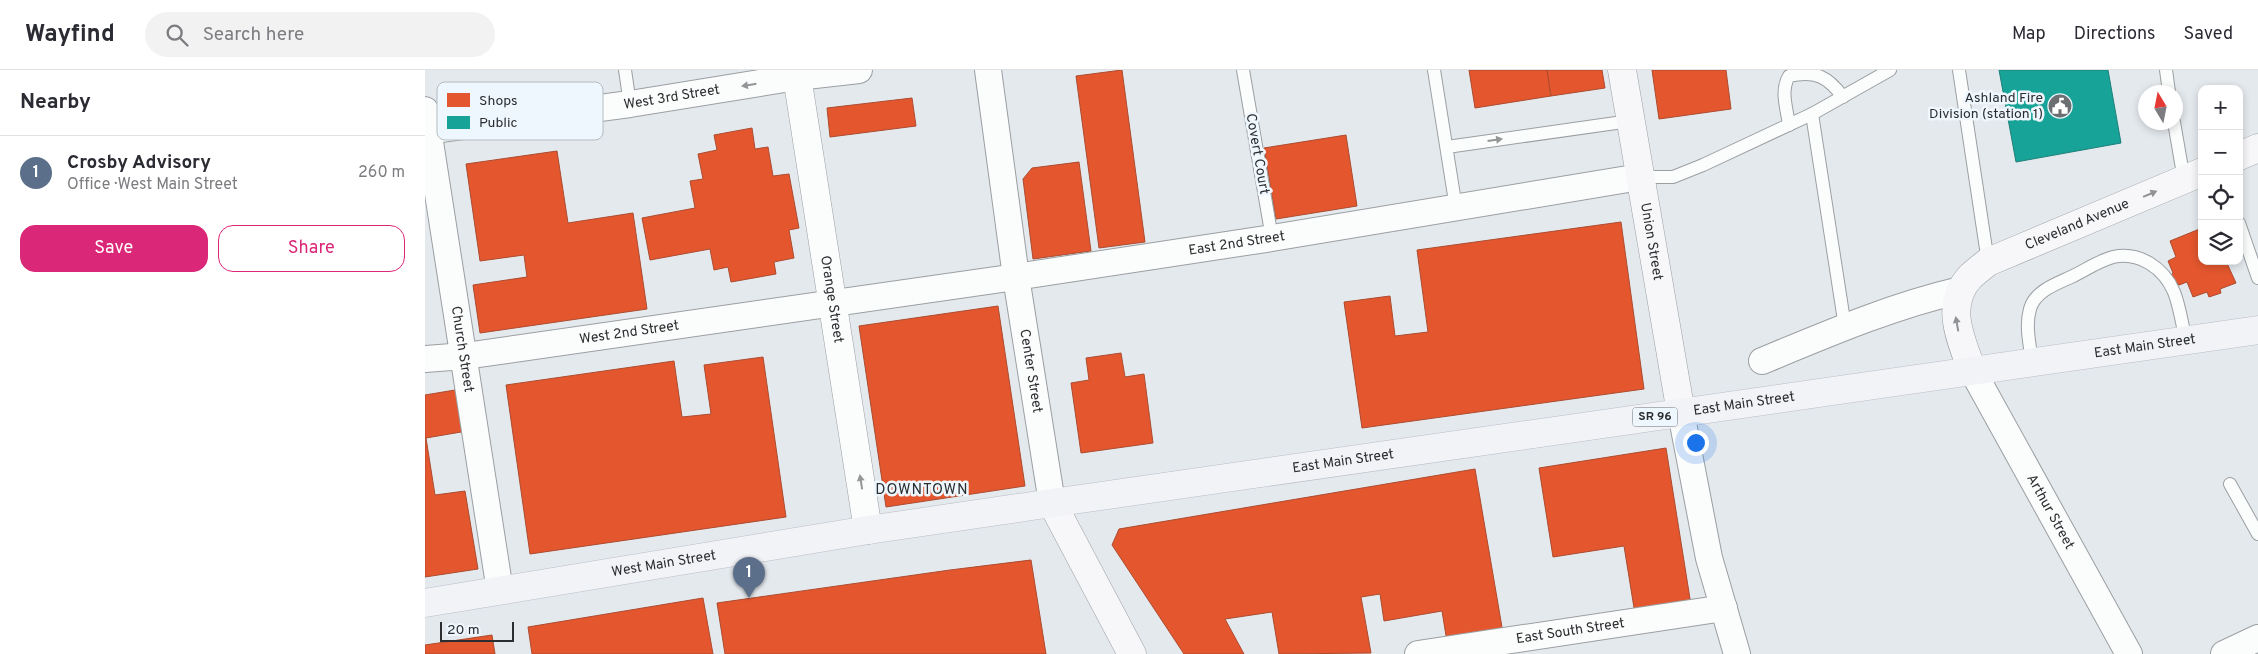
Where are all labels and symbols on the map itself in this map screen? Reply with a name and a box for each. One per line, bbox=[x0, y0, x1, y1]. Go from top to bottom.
street label: West 3rd Street bbox=[623, 81, 721, 113]
one-way arrow bbox=[741, 81, 757, 89]
legend bbox=[437, 82, 603, 140]
north arrow bbox=[2138, 85, 2183, 130]
place label: Ashland Fire Division (station 1) bbox=[1929, 90, 2043, 123]
text: Shops bbox=[479, 93, 518, 110]
public building icon: Ashland Fire Division (station 1) bbox=[2047, 93, 2073, 119]
street label: Covert Court bbox=[1242, 112, 1272, 196]
text: Public bbox=[479, 115, 518, 132]
one-way arrow bbox=[1487, 136, 1503, 144]
one-way arrow bbox=[2143, 189, 2157, 197]
street label: Cleveland Avenue bbox=[2022, 195, 2132, 254]
street label: Union Street bbox=[1636, 201, 1667, 282]
street label: East 2nd Street bbox=[1187, 228, 1286, 259]
street label: Orange Street bbox=[817, 254, 847, 344]
street label: Church Street bbox=[447, 305, 477, 393]
one-way arrow bbox=[1953, 316, 1961, 332]
street label: West 2nd Street bbox=[578, 317, 680, 348]
street label: Center Street bbox=[1016, 328, 1046, 414]
street label: East Main Street bbox=[2093, 331, 2197, 362]
street label: East Main Street bbox=[1692, 388, 1796, 419]
road number: SR 96 bbox=[1633, 408, 1677, 427]
your location bbox=[1683, 430, 1709, 456]
street label: East Main Street bbox=[1291, 446, 1395, 477]
street label: Arthur Street bbox=[2023, 471, 2078, 552]
one-way arrow bbox=[857, 474, 865, 490]
district label: DOWNTOWN bbox=[875, 481, 969, 500]
street label: West Main Street bbox=[610, 547, 717, 581]
pin: 1 bbox=[733, 557, 765, 598]
street label: East South Street bbox=[1515, 615, 1626, 648]
scale bar bbox=[440, 619, 514, 642]

